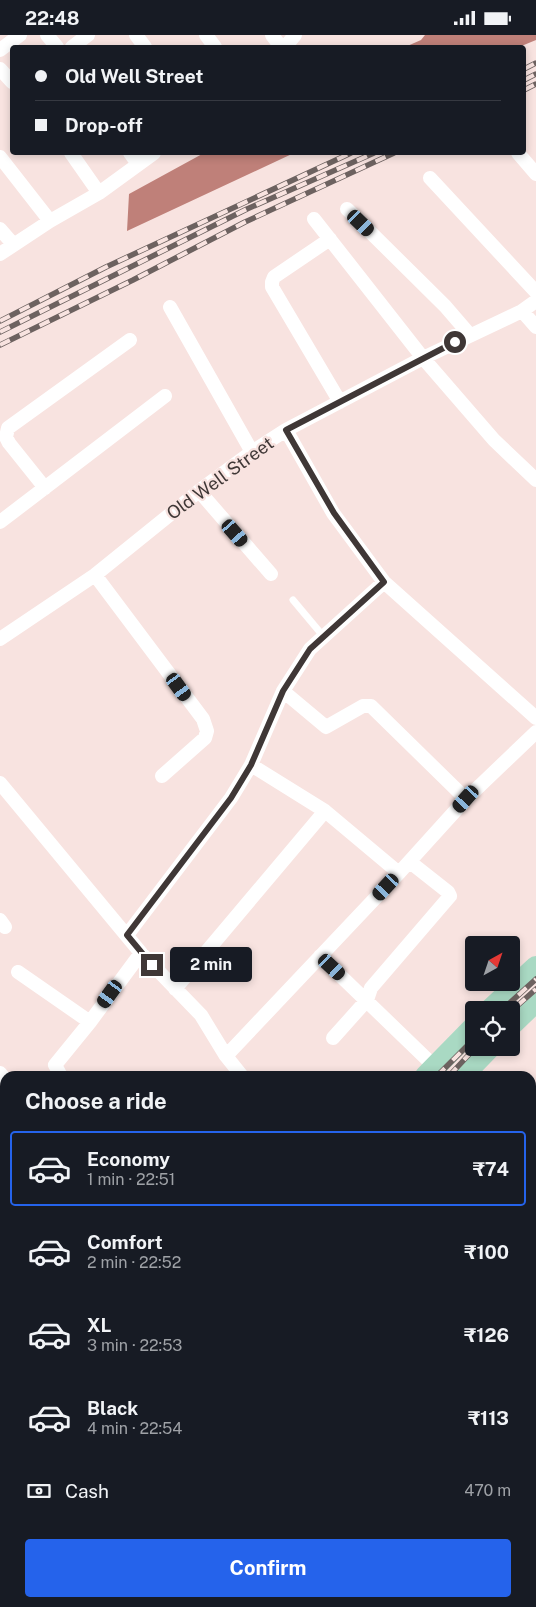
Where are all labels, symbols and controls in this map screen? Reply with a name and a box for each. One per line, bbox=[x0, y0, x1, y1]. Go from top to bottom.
text: 22:48 bbox=[25, 7, 79, 29]
text: Old Well Street bbox=[65, 65, 203, 87]
text: Drop-off bbox=[65, 114, 142, 136]
car bbox=[344, 207, 377, 239]
route start bbox=[444, 331, 466, 353]
street label: Old Well Street bbox=[162, 432, 278, 524]
car bbox=[219, 517, 250, 549]
car bbox=[164, 670, 193, 704]
car bbox=[450, 783, 481, 815]
car bbox=[370, 871, 401, 903]
north arrow bbox=[465, 936, 520, 991]
map controls bbox=[465, 936, 520, 1056]
callout: 2 min bbox=[170, 947, 252, 983]
car bbox=[315, 951, 348, 983]
route end bbox=[141, 954, 163, 976]
text: 2 min bbox=[190, 955, 232, 974]
car bbox=[95, 977, 124, 1011]
button: locate bbox=[465, 1001, 520, 1056]
text: Choose a ride bbox=[25, 1088, 167, 1114]
icon: car bbox=[27, 1146, 72, 1191]
text: Economy bbox=[87, 1148, 170, 1170]
text: ₹74 bbox=[473, 1158, 509, 1180]
text: 1 min · 22:51 bbox=[87, 1170, 175, 1189]
icon: car bbox=[27, 1229, 72, 1274]
text: Comfort bbox=[87, 1231, 163, 1253]
text: ₹100 bbox=[464, 1241, 509, 1263]
text: 2 min · 22:52 bbox=[87, 1253, 181, 1272]
icon: car bbox=[27, 1312, 72, 1357]
text: XL bbox=[87, 1314, 112, 1336]
text: ₹126 bbox=[464, 1324, 509, 1346]
text: 3 min · 22:53 bbox=[87, 1336, 182, 1355]
icon: car bbox=[27, 1395, 72, 1440]
text: Black bbox=[87, 1397, 138, 1419]
text: ₹113 bbox=[468, 1407, 509, 1429]
text: 4 min · 22:54 bbox=[87, 1419, 182, 1438]
icon: cash bbox=[25, 1477, 53, 1505]
text: Cash bbox=[65, 1480, 109, 1502]
text: 470 m bbox=[464, 1481, 511, 1500]
button: Confirm bbox=[25, 1539, 511, 1597]

